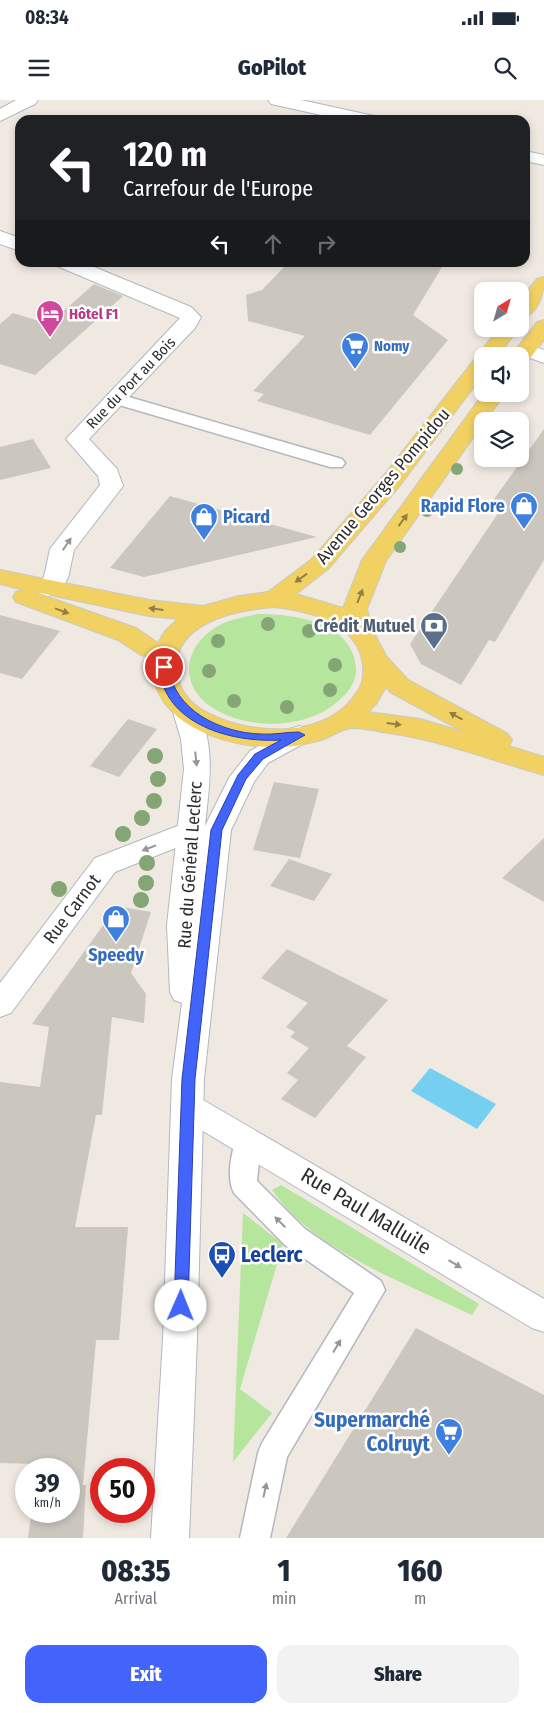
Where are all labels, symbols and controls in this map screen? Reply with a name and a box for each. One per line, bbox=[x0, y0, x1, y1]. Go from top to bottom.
text: 08:34 bbox=[25, 6, 69, 29]
icon: menu bbox=[25, 54, 53, 82]
text: GoPilot bbox=[238, 54, 306, 81]
icon: search bbox=[491, 54, 519, 82]
text: 120 m bbox=[123, 133, 207, 175]
icon: left bbox=[40, 135, 105, 200]
text: Carrefour de l'Europe bbox=[123, 175, 313, 202]
icon: left bbox=[206, 230, 234, 258]
icon: ahead bbox=[259, 230, 287, 258]
icon: right bbox=[312, 230, 340, 258]
north arrow bbox=[474, 282, 529, 338]
map controls bbox=[474, 282, 529, 467]
hotel icon: Hôtel F1 bbox=[35, 299, 65, 338]
place label: Hôtel F1 bbox=[69, 305, 118, 323]
supermarket icon: Nomy bbox=[340, 331, 370, 370]
street label: Rue du Port au Bois bbox=[83, 333, 179, 433]
place label: Nomy bbox=[374, 337, 410, 355]
button: sound bbox=[474, 347, 529, 402]
street label: Avenue Georges Pompidou bbox=[311, 404, 455, 568]
button: layers bbox=[474, 412, 529, 467]
shop icon: Rapid Flore bbox=[509, 491, 539, 530]
place label: Rapid Flore bbox=[421, 495, 505, 517]
shop icon: Picard bbox=[189, 502, 219, 541]
place label: Picard bbox=[223, 506, 270, 528]
one-way arrow bbox=[397, 514, 407, 527]
one-way arrow bbox=[62, 537, 71, 551]
one-way arrow bbox=[294, 573, 308, 583]
one-way arrow bbox=[357, 588, 364, 603]
one-way arrow bbox=[148, 605, 164, 613]
one-way arrow bbox=[55, 607, 70, 615]
bank icon: Crédit Mutuel bbox=[419, 611, 449, 650]
place label: Crédit Mutuel bbox=[314, 615, 415, 637]
pin bbox=[143, 646, 185, 688]
icon: arrive bbox=[150, 653, 178, 681]
one-way arrow bbox=[448, 712, 463, 720]
one-way arrow bbox=[386, 720, 402, 728]
one-way arrow bbox=[192, 752, 200, 768]
street label: Rue du Général Leclerc bbox=[173, 780, 207, 949]
one-way arrow bbox=[141, 844, 156, 852]
street label: Rue Carnot bbox=[39, 870, 105, 948]
shop icon: Speedy bbox=[101, 904, 131, 943]
place label: Speedy bbox=[88, 944, 144, 966]
street label: Rue Paul Malluile bbox=[296, 1162, 436, 1260]
one-way arrow bbox=[274, 1216, 286, 1228]
bus stop icon: Leclerc bbox=[207, 1240, 237, 1279]
place label: Leclerc bbox=[241, 1242, 304, 1268]
one-way arrow bbox=[449, 1260, 462, 1269]
position arrow bbox=[154, 1279, 206, 1331]
one-way arrow bbox=[332, 1340, 341, 1353]
place label: Supermarché Colruyt bbox=[314, 1407, 431, 1457]
supermarket icon: Supermarché Colruyt bbox=[434, 1417, 464, 1456]
speed limit sign: 50 bbox=[90, 1458, 155, 1523]
text: 39 bbox=[35, 1469, 60, 1499]
one-way arrow bbox=[261, 1483, 269, 1498]
text: km/h bbox=[34, 1496, 61, 1510]
text: 08:35 bbox=[101, 1553, 171, 1589]
text: 1 bbox=[278, 1553, 291, 1589]
text: 160 bbox=[397, 1553, 443, 1589]
text: Arrival bbox=[115, 1589, 157, 1608]
text: min bbox=[272, 1589, 296, 1608]
text: m bbox=[414, 1589, 426, 1608]
button: Exit bbox=[25, 1645, 267, 1703]
button: Share bbox=[277, 1645, 519, 1703]

